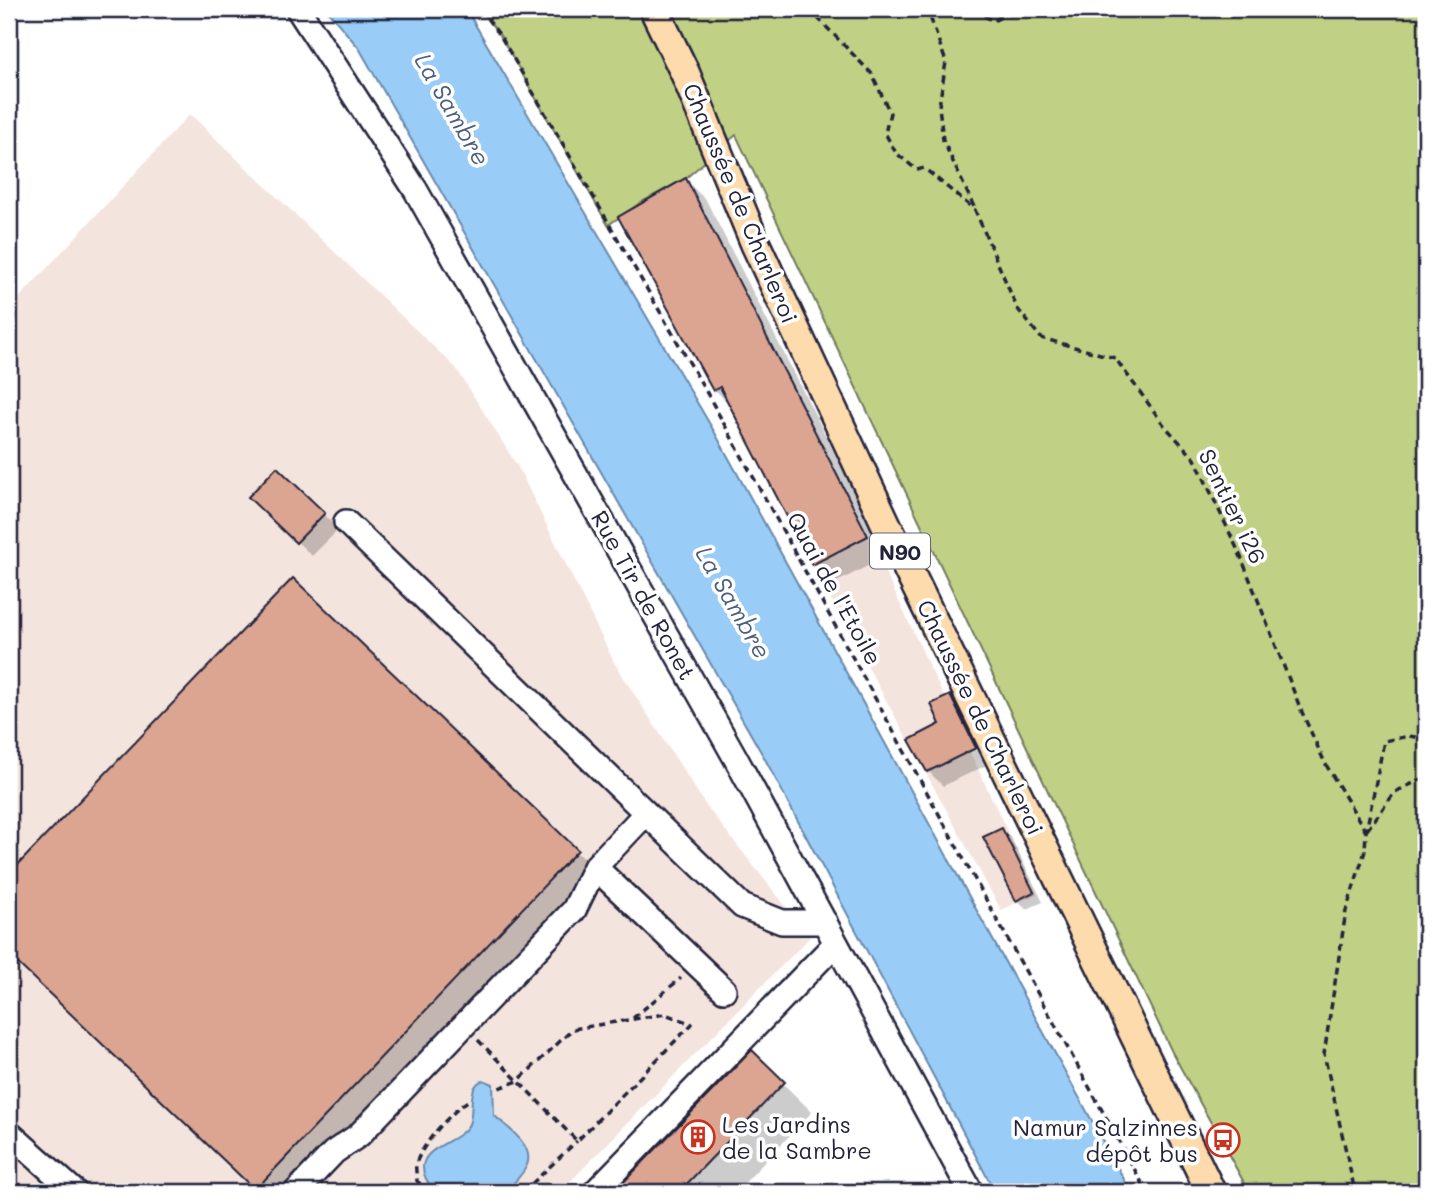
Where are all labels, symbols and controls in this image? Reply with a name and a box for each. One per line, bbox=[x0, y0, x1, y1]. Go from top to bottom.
water label: La Sambre bbox=[408, 47, 498, 171]
street label: Chaussée de Charleroi bbox=[677, 78, 805, 328]
street label: Sentier i26 bbox=[1192, 444, 1274, 568]
street label: Rue Tir de Ronet bbox=[585, 505, 703, 685]
street label: Quai de l'Etoile bbox=[781, 506, 889, 670]
road number: N90 bbox=[870, 534, 930, 568]
water label: La Sambre bbox=[689, 540, 779, 664]
street label: Chaussée de Charleroi bbox=[911, 594, 1051, 840]
place label: Les Jardins de la Sambre bbox=[722, 1109, 872, 1165]
place label: Namur Salzinnes dépôt bus bbox=[1013, 1112, 1198, 1168]
building icon: Les Jardins de la Sambre bbox=[679, 1118, 717, 1156]
bus stop icon: Namur Salzinnes dépôt bus bbox=[1204, 1121, 1242, 1159]

